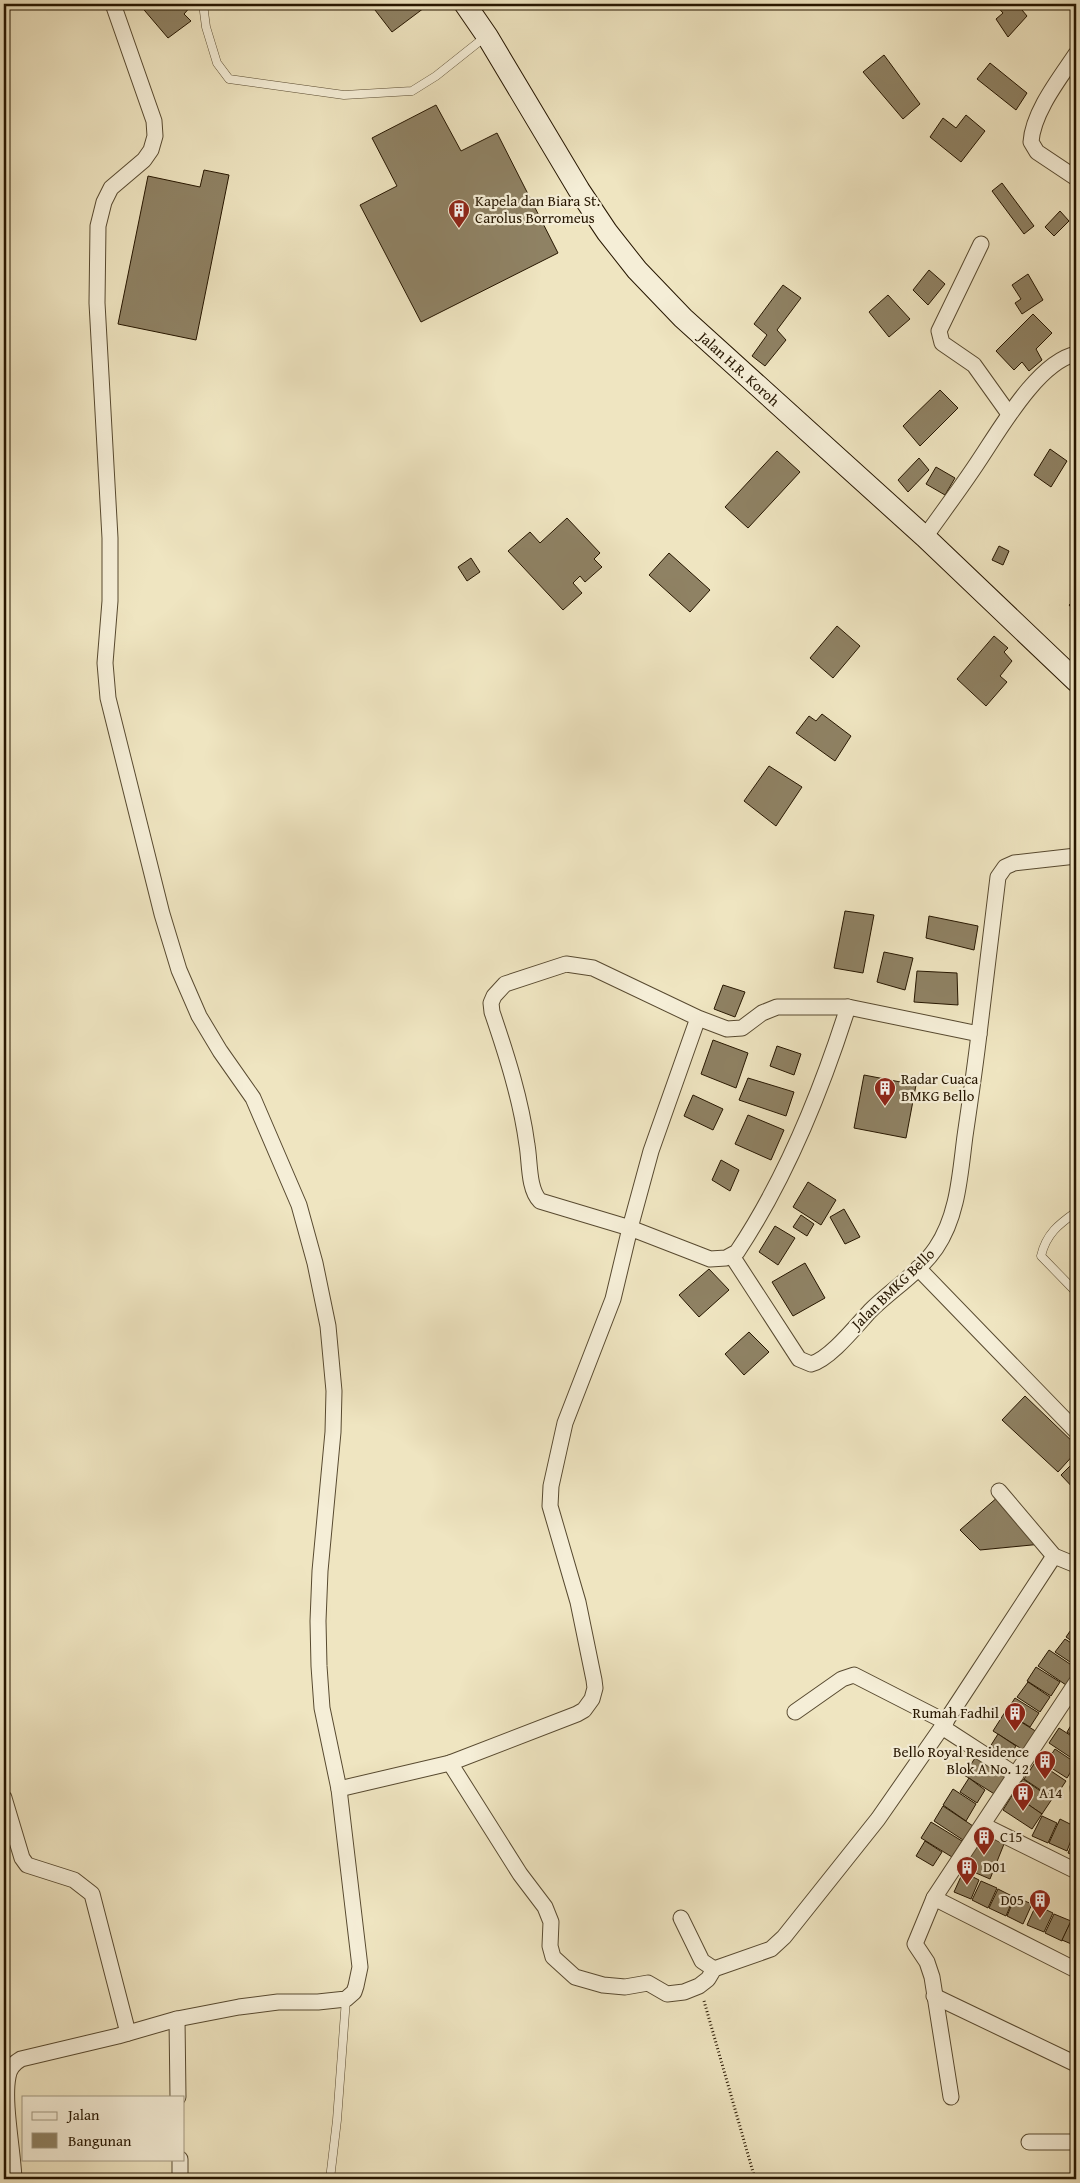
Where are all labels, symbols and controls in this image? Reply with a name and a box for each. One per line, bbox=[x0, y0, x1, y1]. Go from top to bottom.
place label: Kapela dan Biara St. Carolus Borromeus bbox=[475, 190, 600, 228]
building icon: Kapela dan Biara St. Carolus Borromeus bbox=[447, 198, 471, 229]
street label: Jalan H.R. Koroh bbox=[693, 325, 785, 411]
place label: Radar Cuaca BMKG Bello bbox=[901, 1068, 978, 1106]
building icon: Radar Cuaca BMKG Bello bbox=[873, 1076, 897, 1107]
street label: Jalan BMKG Bello bbox=[845, 1243, 939, 1335]
building icon: Rumah Fadhil bbox=[1003, 1701, 1027, 1732]
place label: Rumah Fadhil bbox=[913, 1702, 999, 1723]
place label: Bello Royal Residence Blok A No. 12 bbox=[893, 1741, 1029, 1779]
building icon: Bello Royal Residence Blok A No. 12 bbox=[1033, 1749, 1057, 1780]
building icon: A14 bbox=[1011, 1781, 1035, 1812]
place label: A14 bbox=[1039, 1782, 1063, 1803]
building icon: C15 bbox=[972, 1825, 996, 1856]
place label: C15 bbox=[1000, 1826, 1023, 1847]
building icon: D01 bbox=[955, 1855, 979, 1886]
place label: D01 bbox=[983, 1856, 1007, 1877]
building icon: D05 bbox=[1028, 1888, 1052, 1919]
place label: D05 bbox=[1000, 1889, 1024, 1910]
legend bbox=[22, 2096, 185, 2160]
text: Jalan bbox=[66, 2104, 100, 2125]
text: Bangunan bbox=[68, 2130, 132, 2151]

